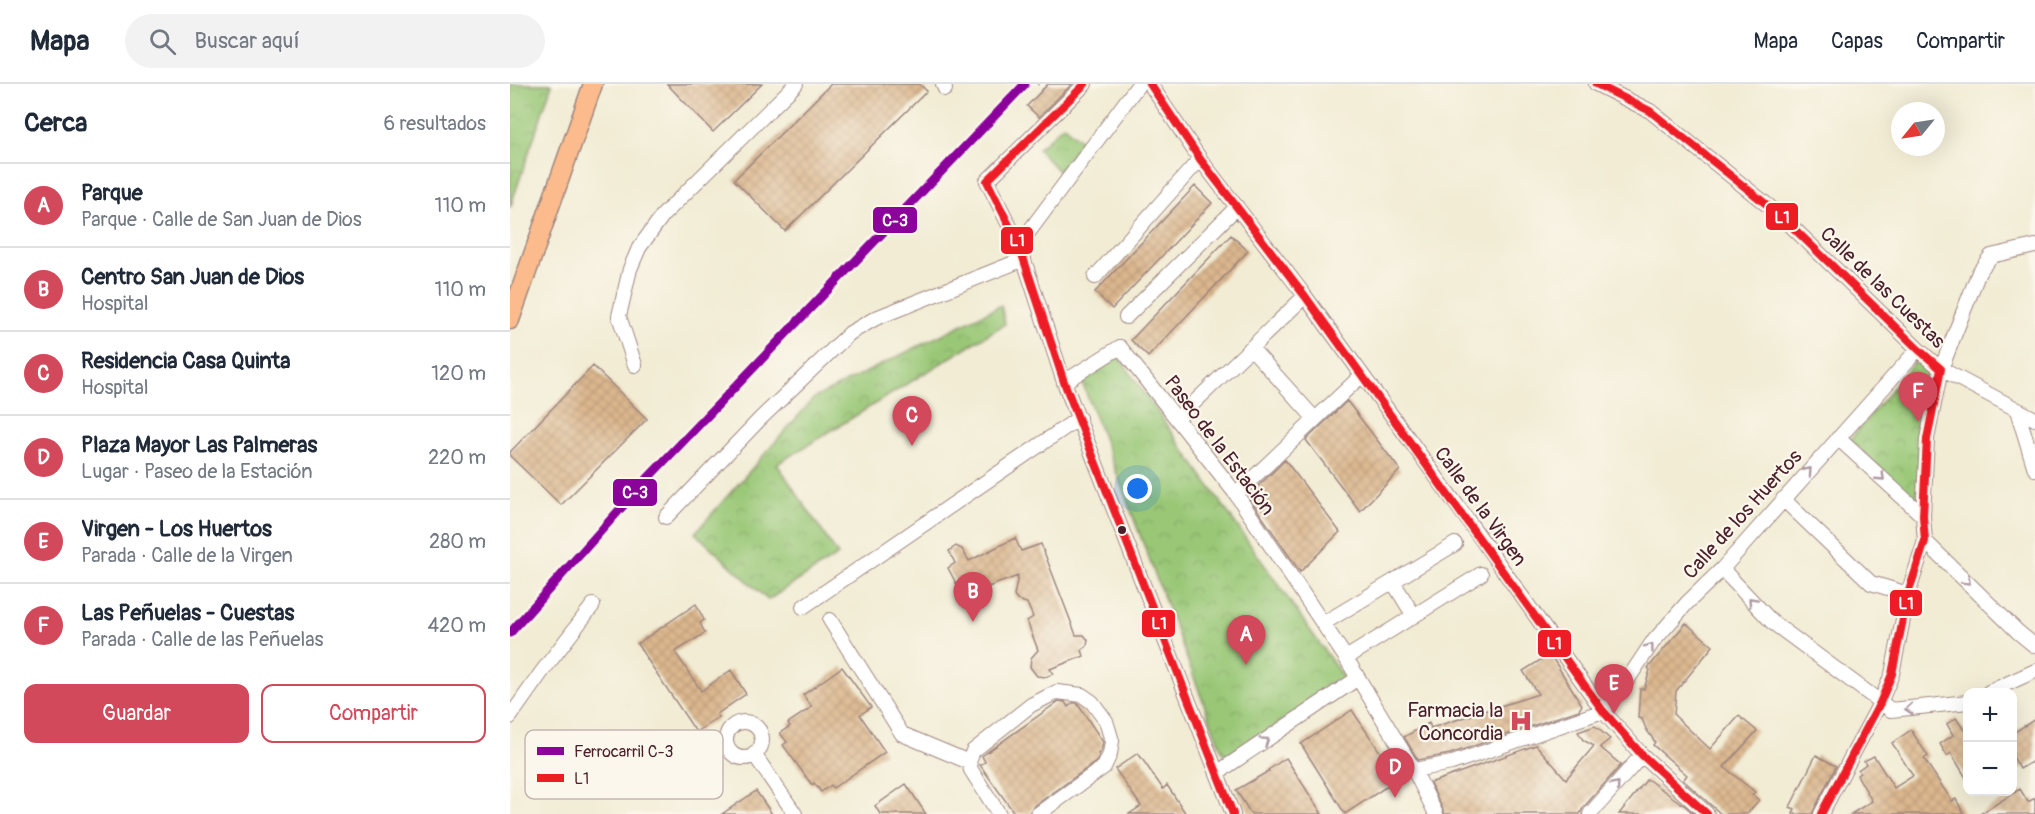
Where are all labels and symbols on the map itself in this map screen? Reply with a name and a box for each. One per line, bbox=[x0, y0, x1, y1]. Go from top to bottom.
north arrow bbox=[1891, 102, 1945, 156]
line badge: L1 bbox=[1765, 202, 1799, 231]
line badge: C-3 bbox=[872, 206, 918, 234]
text: L1 bbox=[1774, 208, 1790, 228]
text: C-3 bbox=[882, 211, 908, 231]
street label: Calle de las Cuestas bbox=[1815, 221, 1951, 353]
line badge: L1 bbox=[1000, 226, 1034, 255]
text: L1 bbox=[1009, 231, 1025, 251]
street label: Paseo de la Estación bbox=[1159, 370, 1280, 520]
pin: F bbox=[1898, 372, 1938, 422]
pin: C bbox=[892, 396, 932, 446]
street label: Calle de la Virgen bbox=[1429, 442, 1532, 571]
street label: Calle de los Huertos bbox=[1678, 444, 1807, 584]
one-way arrow bbox=[1801, 468, 1812, 478]
one-way arrow bbox=[1874, 470, 1885, 481]
your location bbox=[1123, 474, 1152, 503]
line badge: C-3 bbox=[612, 478, 658, 507]
text: C-3 bbox=[622, 483, 648, 503]
unlabelled marker bbox=[1116, 524, 1128, 536]
pin: B bbox=[954, 572, 992, 622]
one-way arrow bbox=[1959, 574, 1970, 585]
line badge: L1 bbox=[1889, 589, 1923, 617]
text: L1 bbox=[1898, 594, 1914, 614]
one-way arrow bbox=[1748, 598, 1759, 608]
line badge: L1 bbox=[1141, 609, 1176, 638]
text: L1 bbox=[1151, 614, 1167, 634]
pin: A bbox=[1226, 616, 1266, 665]
line badge: L1 bbox=[1537, 629, 1572, 658]
text: L1 bbox=[1546, 634, 1562, 654]
one-way arrow bbox=[1643, 643, 1654, 654]
pin: E bbox=[1594, 664, 1634, 714]
place label: Farmacia la Concordia bbox=[1407, 698, 1503, 746]
one-way arrow bbox=[1905, 702, 1914, 715]
hospital icon: Farmacia la Concordia bbox=[1508, 708, 1534, 734]
legend bbox=[525, 730, 723, 799]
one-way arrow bbox=[1259, 736, 1269, 748]
text: Ferrocarril C-3 bbox=[574, 742, 674, 762]
pin: D bbox=[1376, 748, 1414, 798]
text: L1 bbox=[574, 769, 589, 789]
one-way arrow bbox=[1609, 781, 1620, 792]

